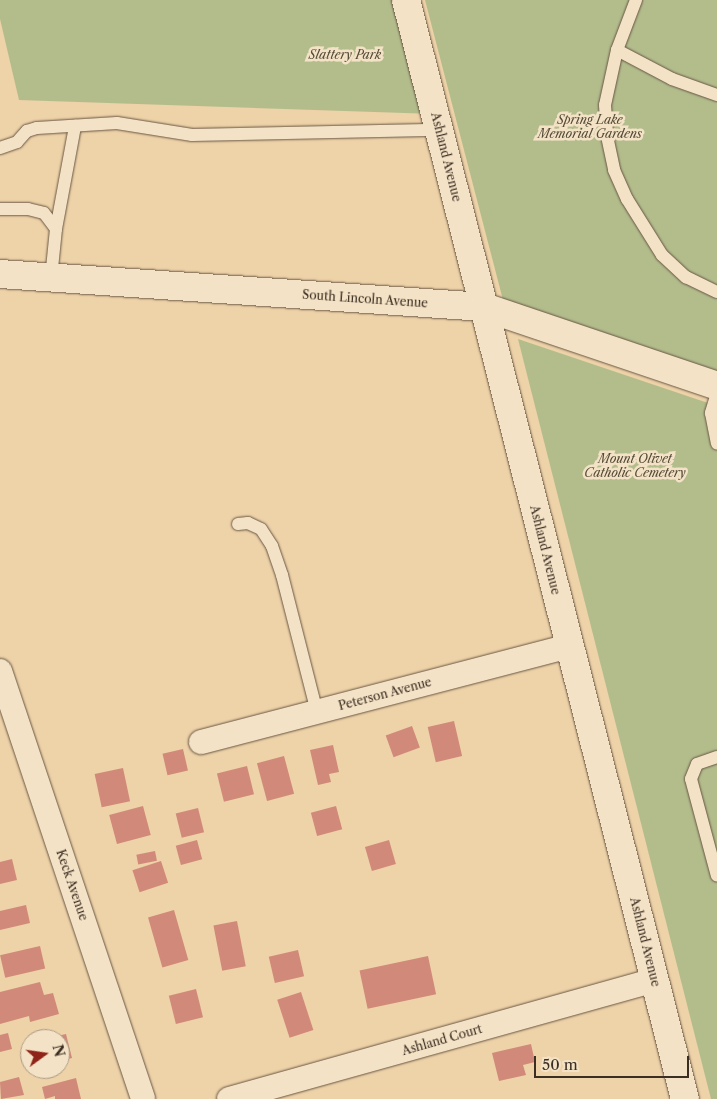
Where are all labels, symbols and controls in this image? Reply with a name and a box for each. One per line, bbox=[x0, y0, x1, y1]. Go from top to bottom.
park label: Slattery Park bbox=[309, 48, 381, 62]
street label: Ashland Avenue bbox=[428, 111, 464, 203]
park label: Spring Lake Memorial Gardens bbox=[538, 113, 642, 141]
street label: South Lincoln Avenue bbox=[301, 287, 429, 311]
park label: Mount Olivet Catholic Cemetery bbox=[584, 452, 686, 480]
street label: Ashland Avenue bbox=[527, 504, 563, 596]
street label: Peterson Avenue bbox=[337, 675, 433, 713]
street label: Keck Avenue bbox=[53, 847, 91, 923]
street label: Ashland Avenue bbox=[627, 896, 663, 988]
street label: Ashland Court bbox=[400, 1022, 484, 1058]
north arrow bbox=[20, 1029, 70, 1079]
text: N bbox=[48, 1043, 69, 1059]
scale bar bbox=[537, 1046, 692, 1078]
text: 50 m bbox=[542, 1055, 578, 1074]

